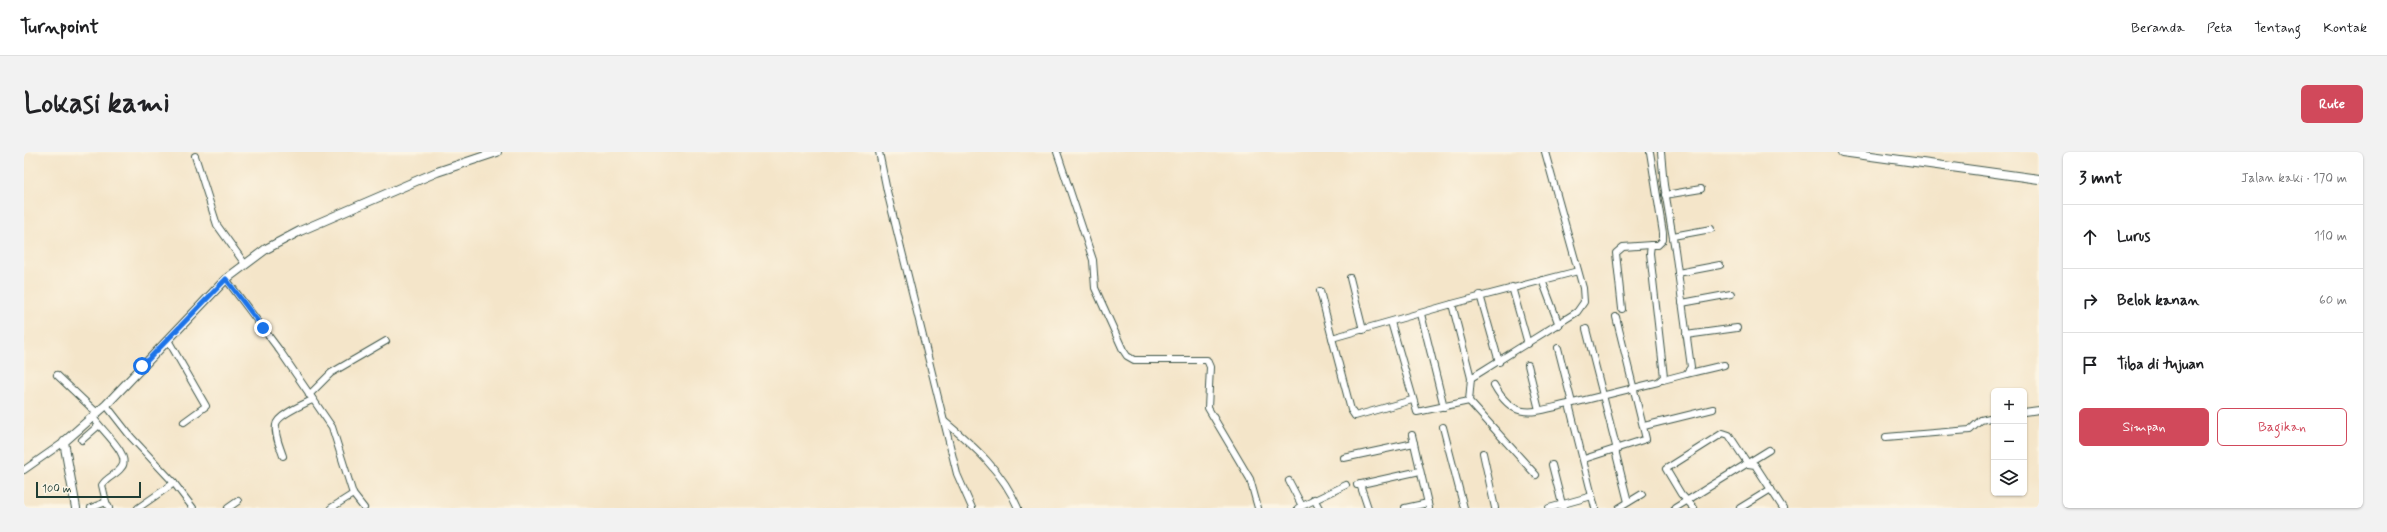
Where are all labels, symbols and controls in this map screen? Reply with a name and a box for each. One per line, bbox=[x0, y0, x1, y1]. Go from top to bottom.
text: Turnpoint bbox=[20, 15, 99, 40]
text: Beranda bbox=[2131, 19, 2185, 37]
text: Peta bbox=[2207, 19, 2232, 37]
text: Tentang bbox=[2254, 19, 2301, 37]
text: Kontak bbox=[2323, 19, 2367, 37]
button: Rute bbox=[2301, 85, 2363, 123]
text: Lokasi kami bbox=[24, 86, 170, 123]
text: 3 mnt bbox=[2079, 167, 2122, 189]
text: Jalan kaki · 170 m bbox=[2241, 170, 2347, 187]
icon: ahead bbox=[2079, 226, 2101, 248]
text: Lurus bbox=[2117, 227, 2150, 247]
text: 110 m bbox=[2314, 228, 2347, 245]
icon: right bbox=[2079, 290, 2101, 312]
text: Belok kanan bbox=[2117, 291, 2200, 311]
text: 60 m bbox=[2319, 292, 2347, 309]
route end bbox=[254, 319, 272, 337]
icon: arrive bbox=[2079, 354, 2101, 376]
text: Tiba di tujuan bbox=[2117, 355, 2204, 375]
route start bbox=[133, 357, 151, 375]
map controls bbox=[1991, 388, 2027, 496]
button: + bbox=[1991, 388, 2027, 424]
button: Simpan bbox=[2079, 408, 2209, 446]
button: Bagikan bbox=[2217, 408, 2347, 446]
button: − bbox=[1991, 424, 2027, 460]
button: layers bbox=[1991, 460, 2027, 496]
scale bar bbox=[36, 480, 141, 499]
text: 100 m bbox=[42, 482, 72, 496]

